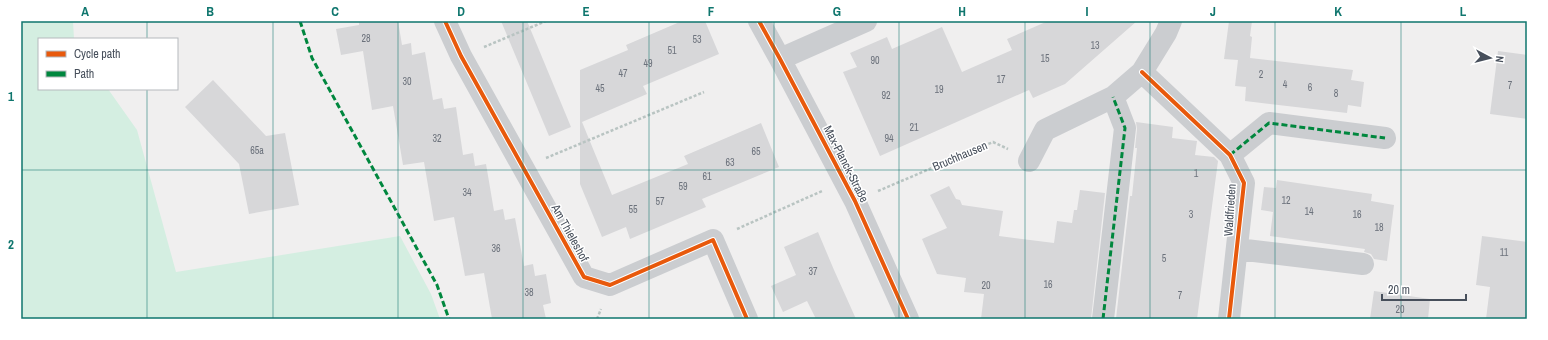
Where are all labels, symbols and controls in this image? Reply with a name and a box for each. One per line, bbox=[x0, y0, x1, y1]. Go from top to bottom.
text: A bbox=[81, 3, 89, 20]
text: B bbox=[206, 3, 214, 20]
text: C bbox=[331, 3, 339, 20]
text: D bbox=[457, 3, 465, 20]
text: E bbox=[582, 3, 590, 20]
text: F bbox=[708, 3, 715, 20]
text: G bbox=[833, 3, 841, 20]
text: H bbox=[958, 3, 966, 20]
text: I bbox=[1086, 3, 1089, 20]
text: J bbox=[1210, 3, 1216, 20]
text: K bbox=[1334, 3, 1342, 20]
text: L bbox=[1460, 3, 1467, 20]
house number: 28 bbox=[361, 32, 371, 45]
house number: 53 bbox=[692, 33, 702, 46]
legend bbox=[38, 38, 178, 90]
north arrow bbox=[1470, 38, 1510, 78]
house number: 13 bbox=[1090, 39, 1100, 52]
house number: 51 bbox=[667, 44, 677, 57]
text: Cycle path bbox=[74, 46, 121, 62]
house number: 15 bbox=[1040, 52, 1050, 65]
house number: 90 bbox=[870, 54, 880, 67]
text: N bbox=[1493, 55, 1507, 63]
house number: 49 bbox=[643, 57, 653, 70]
text: Path bbox=[74, 66, 94, 82]
house number: 47 bbox=[618, 67, 628, 80]
house number: 2 bbox=[1259, 68, 1264, 81]
house number: 17 bbox=[996, 73, 1006, 86]
house number: 30 bbox=[402, 75, 412, 88]
house number: 4 bbox=[1283, 78, 1288, 91]
house number: 7 bbox=[1508, 79, 1513, 92]
house number: 6 bbox=[1308, 81, 1313, 94]
house number: 45 bbox=[595, 82, 605, 95]
house number: 19 bbox=[934, 83, 944, 96]
house number: 8 bbox=[1334, 87, 1339, 100]
text: 1 bbox=[8, 88, 14, 105]
house number: 92 bbox=[881, 89, 891, 102]
house number: 21 bbox=[909, 121, 919, 134]
street label: Max-Planck-Straße bbox=[820, 123, 872, 205]
house number: 32 bbox=[432, 132, 442, 145]
house number: 94 bbox=[884, 132, 894, 145]
street label: Bruchhausen bbox=[930, 137, 990, 175]
house number: 65a bbox=[250, 144, 264, 157]
house number: 65 bbox=[751, 145, 761, 158]
house number: 63 bbox=[725, 156, 735, 169]
house number: 1 bbox=[1194, 167, 1199, 180]
house number: 61 bbox=[702, 170, 712, 183]
house number: 59 bbox=[678, 180, 688, 193]
street label: Waldfrieden bbox=[1220, 183, 1240, 237]
house number: 34 bbox=[462, 186, 472, 199]
house number: 12 bbox=[1281, 194, 1291, 207]
house number: 57 bbox=[655, 195, 665, 208]
street label: Am Thieleshof bbox=[547, 201, 592, 265]
house number: 55 bbox=[628, 203, 638, 216]
house number: 14 bbox=[1304, 205, 1314, 218]
house number: 3 bbox=[1189, 208, 1194, 221]
house number: 16 bbox=[1352, 208, 1362, 221]
house number: 18 bbox=[1374, 221, 1384, 234]
text: 2 bbox=[8, 236, 14, 253]
house number: 36 bbox=[491, 242, 501, 255]
house number: 11 bbox=[1500, 246, 1509, 259]
house number: 5 bbox=[1162, 252, 1167, 265]
house number: 37 bbox=[808, 265, 818, 278]
scale bar bbox=[1382, 276, 1466, 302]
house number: 16 bbox=[1043, 278, 1053, 291]
house number: 20 bbox=[981, 279, 991, 292]
text: 20 m bbox=[1388, 282, 1410, 298]
house number: 38 bbox=[524, 286, 534, 299]
house number: 7 bbox=[1178, 289, 1183, 302]
house number: 20 bbox=[1395, 303, 1405, 316]

